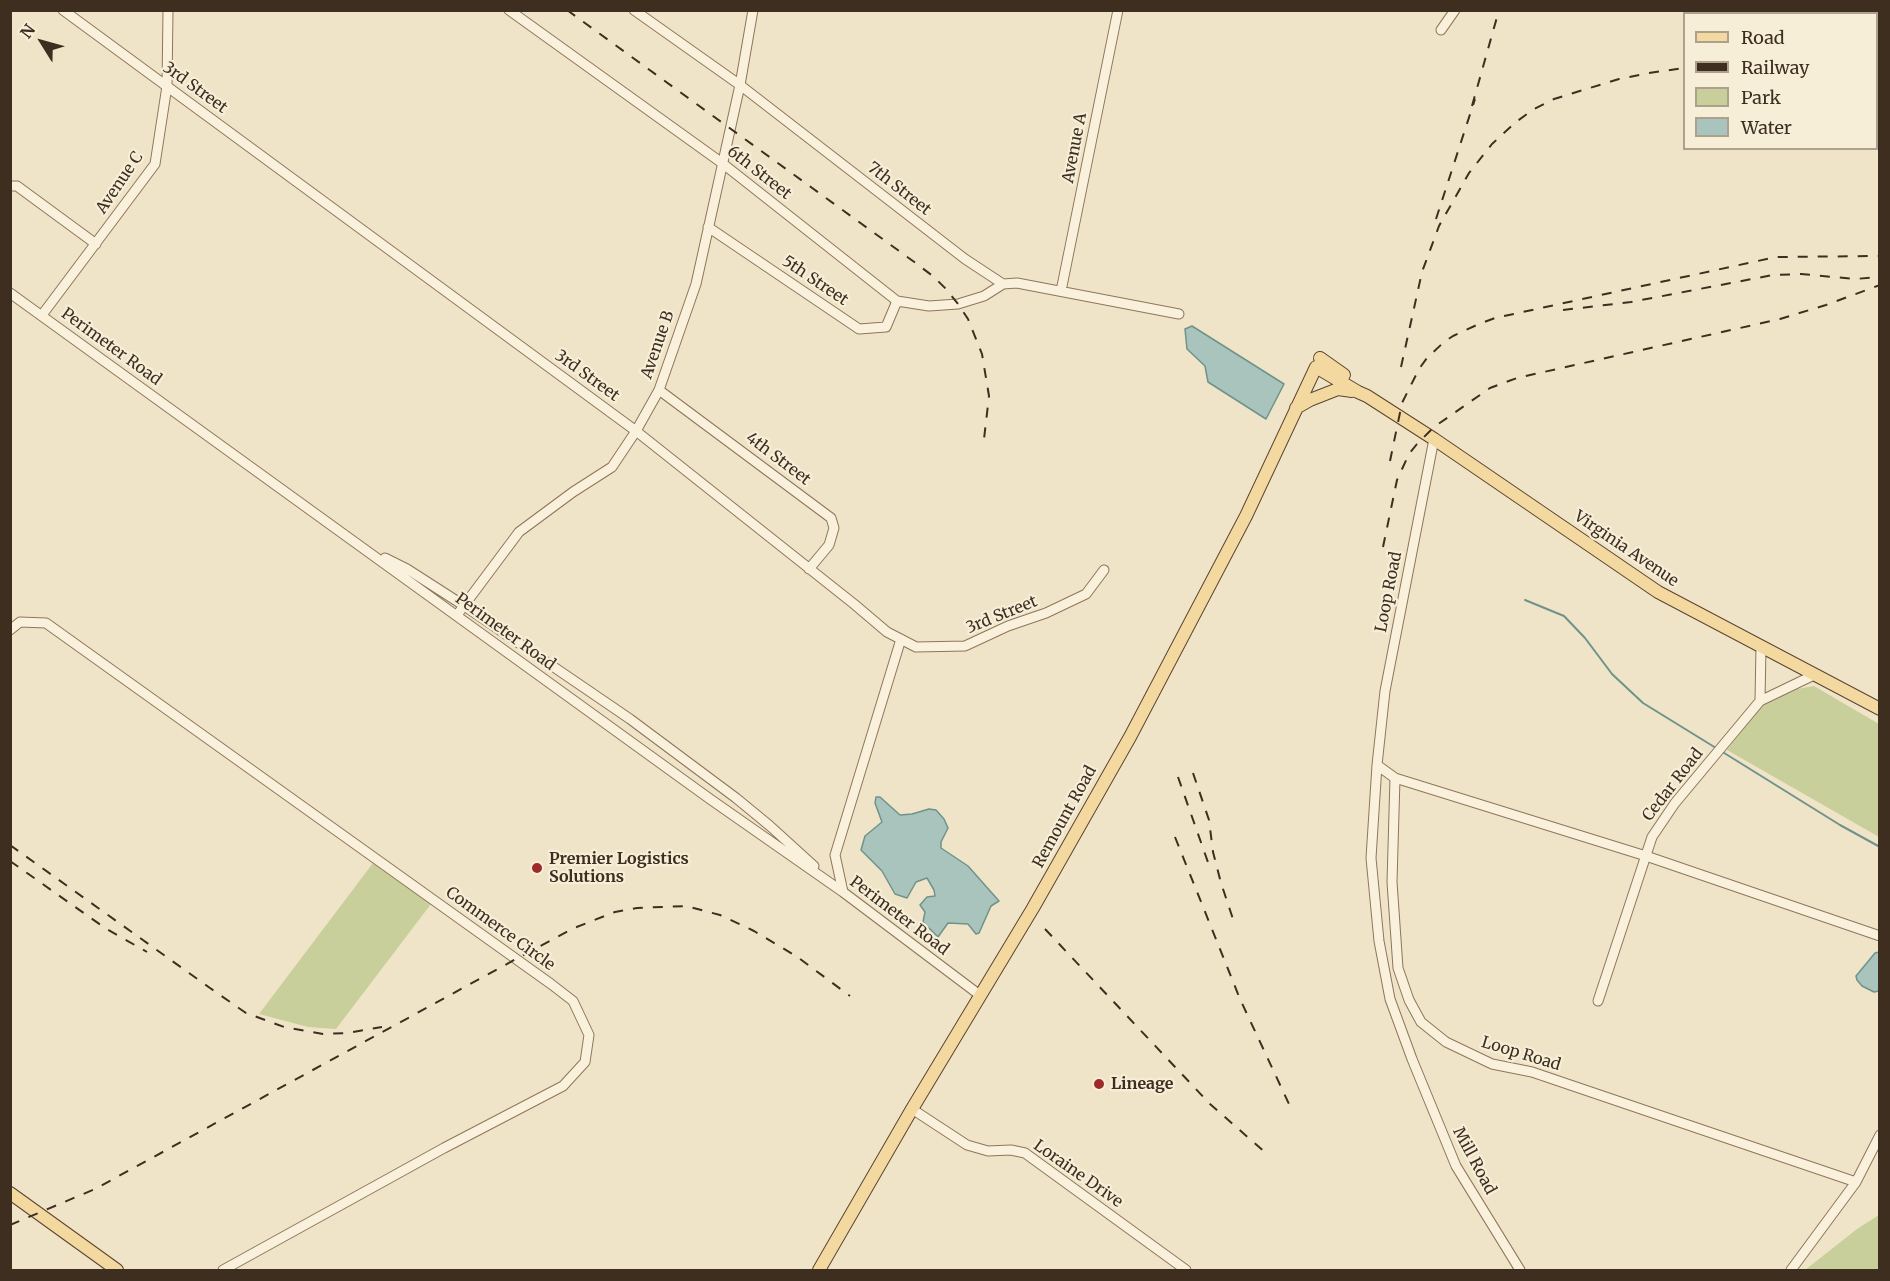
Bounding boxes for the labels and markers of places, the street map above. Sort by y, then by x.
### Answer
place label: Premier Logistics Solutions [549,849,689,887]
marker: Premier Logistics Solutions [530,861,544,875]
place label: Lineage [1111,1074,1173,1094]
marker: Lineage [1092,1077,1106,1091]

